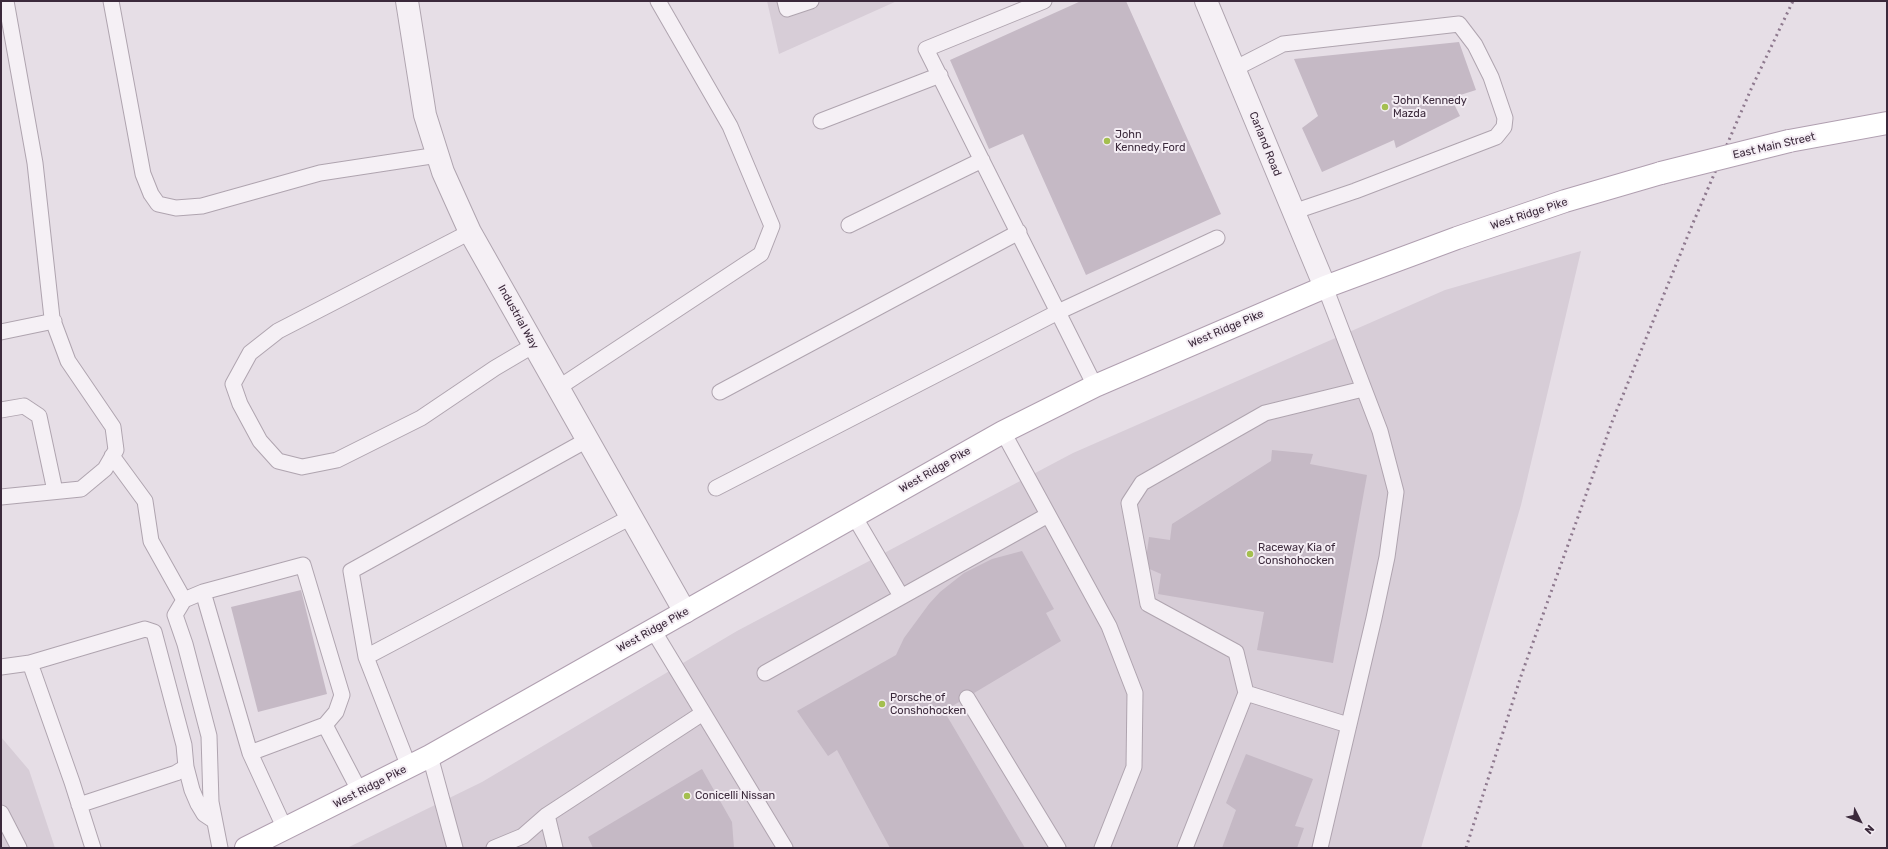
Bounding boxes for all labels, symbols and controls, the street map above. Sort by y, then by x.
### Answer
place label: John Kennedy Mazda [1393,94,1467,120]
marker: John Kennedy Mazda [1380,102,1390,112]
street label: Carland Road [1246,110,1284,178]
place label: John Kennedy Ford [1115,128,1185,154]
street label: East Main Street [1732,130,1816,162]
marker: John Kennedy Ford [1102,136,1112,146]
street label: West Ridge Pike [1489,195,1569,233]
street label: Industrial Way [495,282,541,352]
street label: West Ridge Pike [1186,307,1266,351]
street label: West Ridge Pike [897,444,973,496]
place label: Raceway Kia of Conshohocken [1258,541,1335,567]
marker: Raceway Kia of Conshohocken [1245,549,1255,559]
street label: West Ridge Pike [615,605,691,655]
place label: Porsche of Conshohocken [890,691,966,717]
marker: Porsche of Conshohocken [877,699,887,709]
street label: West Ridge Pike [331,763,409,811]
place label: Conicelli Nissan [695,789,775,803]
marker: Conicelli Nissan [682,791,692,801]
north arrow [1840,801,1880,841]
text: N [1862,822,1877,837]

